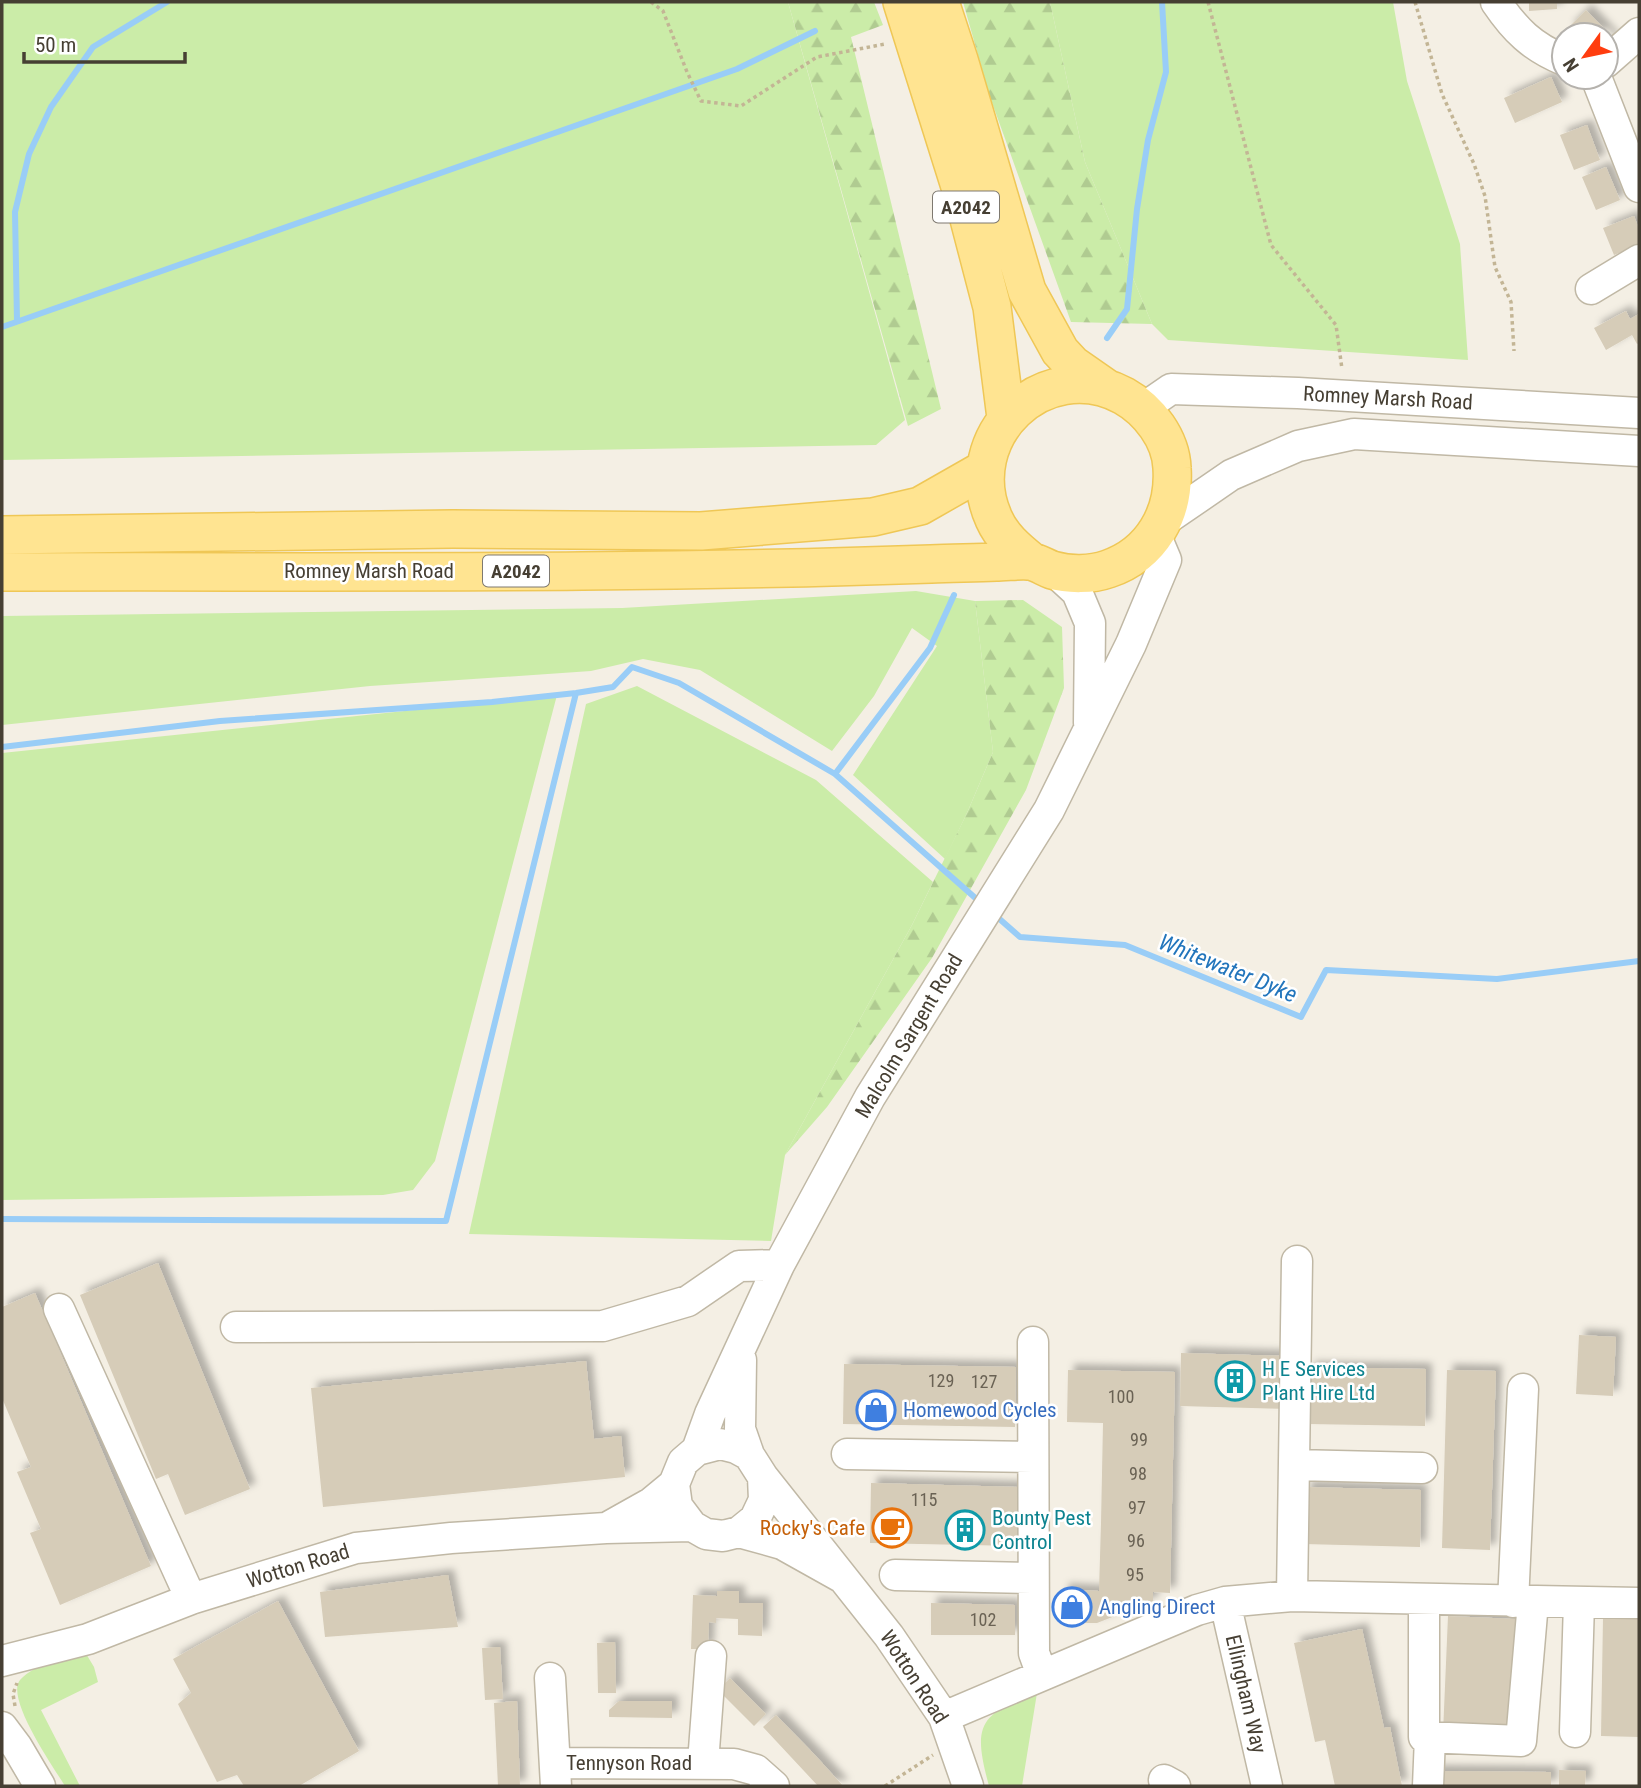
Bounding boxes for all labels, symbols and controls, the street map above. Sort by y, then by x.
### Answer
scale bar [24,21,186,65]
north arrow [1550,21,1620,91]
text: 50 m [35,33,76,57]
text: N [1558,54,1584,76]
road number: A2042 [933,192,999,223]
street label: Romney Marsh Road [1303,382,1473,414]
road number: A2042 [483,556,549,586]
street label: Romney Marsh Road [284,559,454,583]
water label: Whitewater Dyke [1155,929,1301,1008]
street label: Malcolm Sargent Road [851,950,967,1122]
place label: H E Services Plant Hire Ltd [1262,1357,1375,1405]
building icon: H E Services Plant Hire Ltd [1214,1360,1256,1402]
house number: 129 [928,1370,954,1391]
house number: 127 [971,1371,997,1392]
house number: 100 [1108,1386,1134,1407]
shop icon: Homewood Cycles [855,1389,897,1431]
place label: Homewood Cycles [903,1398,1057,1422]
house number: 99 [1130,1429,1148,1450]
house number: 98 [1129,1463,1147,1484]
house number: 115 [911,1489,937,1510]
house number: 97 [1128,1497,1146,1518]
place label: Bounty Pest Control [992,1506,1091,1554]
cafe icon: Rocky's Cafe [871,1507,913,1549]
building icon: Bounty Pest Control [944,1509,986,1551]
place label: Rocky's Cafe [760,1516,865,1540]
house number: 96 [1127,1530,1145,1551]
street label: Wotton Road [244,1539,352,1593]
house number: 95 [1126,1564,1144,1585]
shop icon: Angling Direct [1051,1586,1093,1628]
place label: Angling Direct [1099,1595,1215,1619]
house number: 102 [970,1609,996,1630]
street label: Wotton Road [875,1626,953,1728]
street label: Ellingham Way [1221,1633,1271,1756]
street label: Tennyson Road [566,1751,692,1775]

